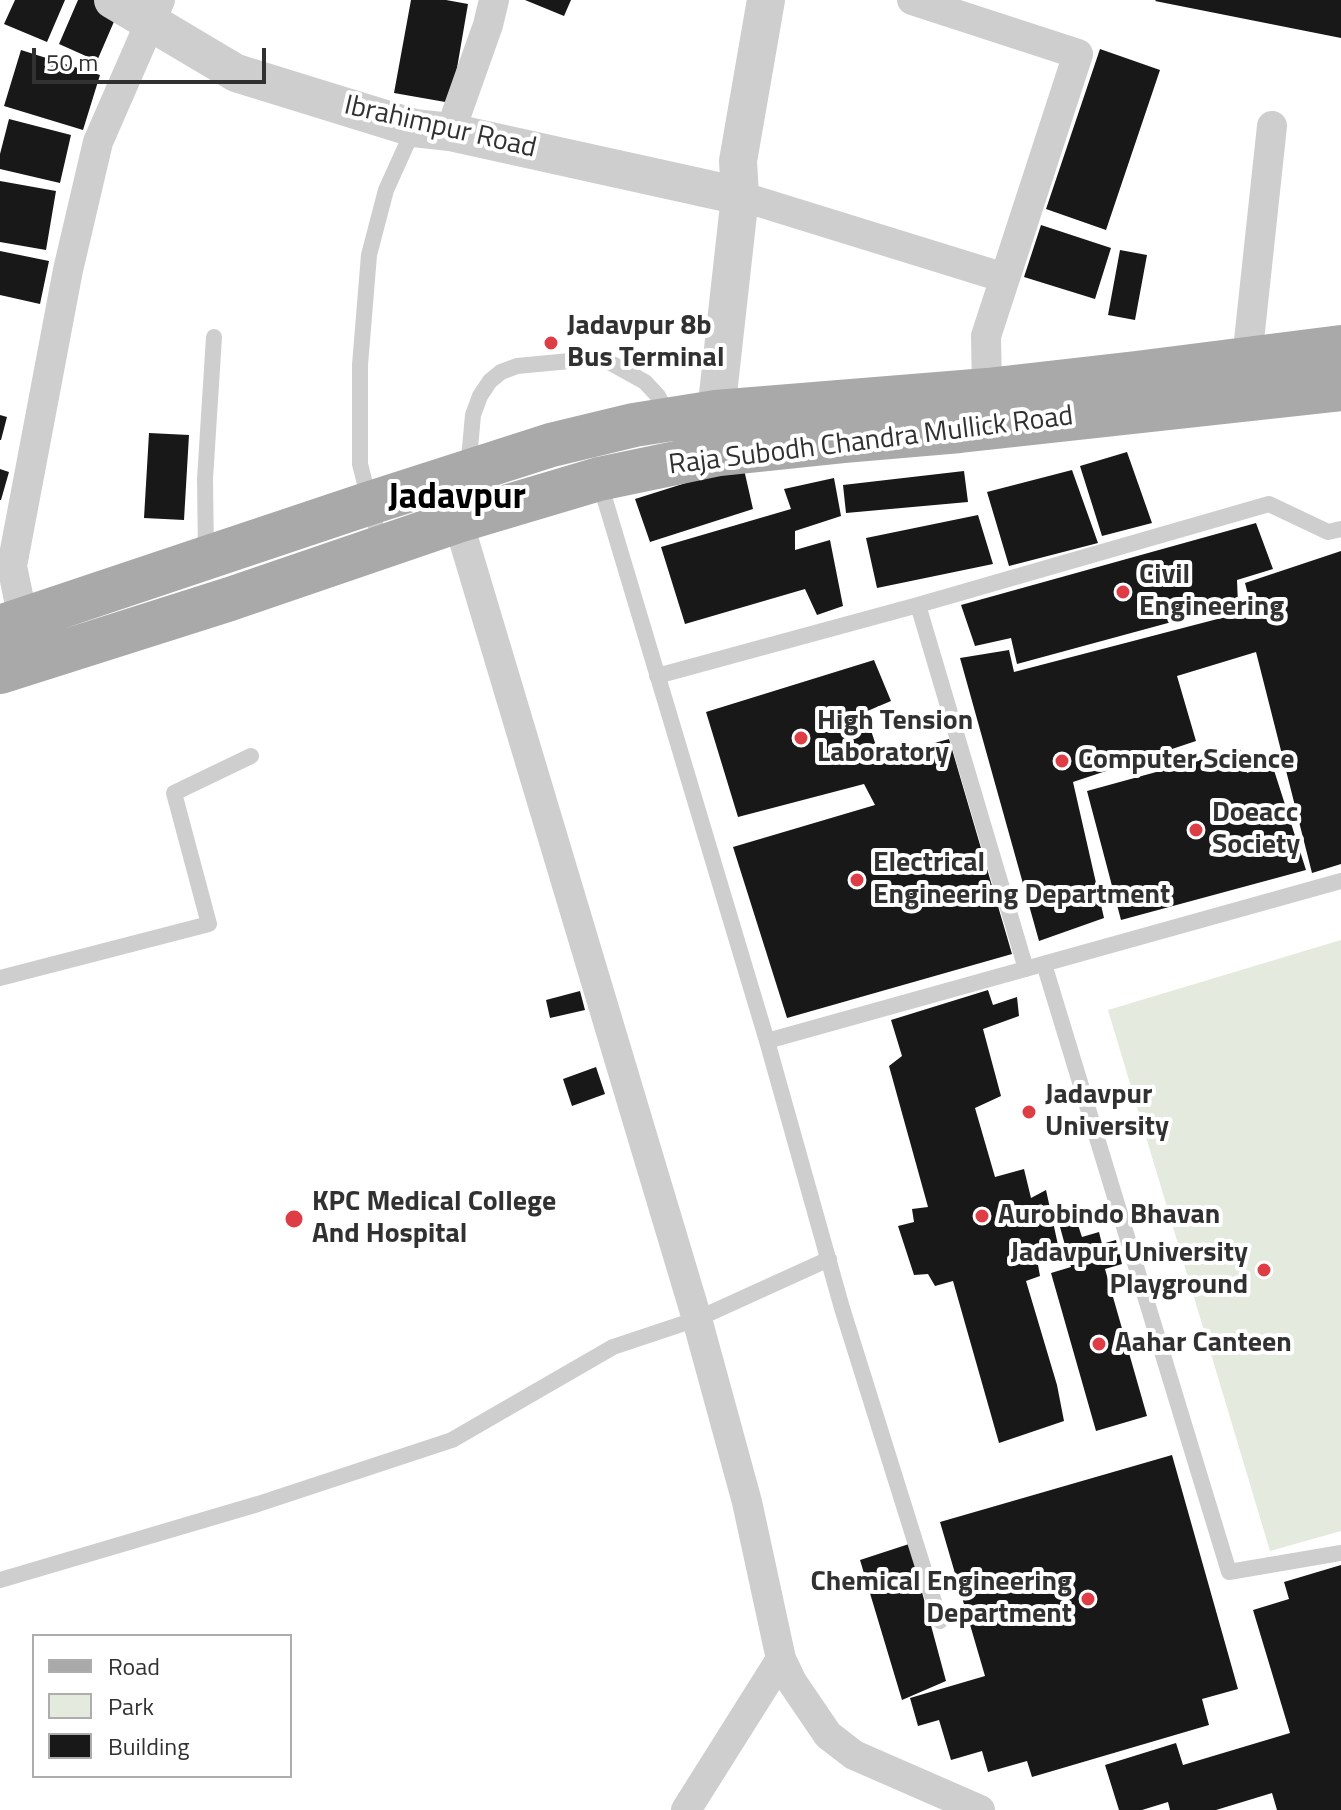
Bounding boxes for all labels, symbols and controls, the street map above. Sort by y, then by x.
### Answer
scale bar [36,32,270,82]
text: 50 m [46,44,98,80]
street label: Ibrahimpur Road [341,90,539,166]
place label: Jadavpur 8b Bus Terminal [567,310,724,376]
marker: Jadavpur 8b Bus Terminal [542,334,560,352]
street label: Raja Subodh Chandra Mullick Road [667,401,1075,483]
district label: Jadavpur [388,477,526,521]
place label: Civil Engineering [1139,559,1284,625]
marker: Civil Engineering [1114,583,1132,601]
place label: High Tension Laboratory [817,705,973,771]
marker: High Tension Laboratory [792,729,810,747]
place label: Computer Science [1078,744,1294,778]
marker: Computer Science [1053,752,1071,770]
place label: Doeacc Society [1212,797,1300,863]
marker: Doeacc Society [1187,821,1205,839]
place label: Electrical Engineering Department [873,847,1170,913]
marker: Electrical Engineering Department [848,871,866,889]
place label: Jadavpur University [1045,1079,1169,1145]
marker: Jadavpur University [1020,1103,1038,1121]
place label: KPC Medical College And Hospital [312,1186,556,1252]
place label: Aurobindo Bhavan [998,1199,1220,1233]
marker: Aurobindo Bhavan [973,1207,991,1225]
marker: KPC Medical College And Hospital [283,1208,305,1230]
place label: Jadavpur University Playground [1011,1237,1248,1303]
marker: Jadavpur University Playground [1255,1261,1273,1279]
place label: Aahar Canteen [1115,1327,1292,1361]
marker: Aahar Canteen [1090,1335,1108,1353]
place label: Chemical Engineering Department [811,1566,1072,1632]
marker: Chemical Engineering Department [1079,1590,1097,1608]
legend [32,1634,292,1778]
text: Road [108,1648,160,1684]
text: Park [108,1688,154,1724]
text: Building [108,1728,190,1764]

